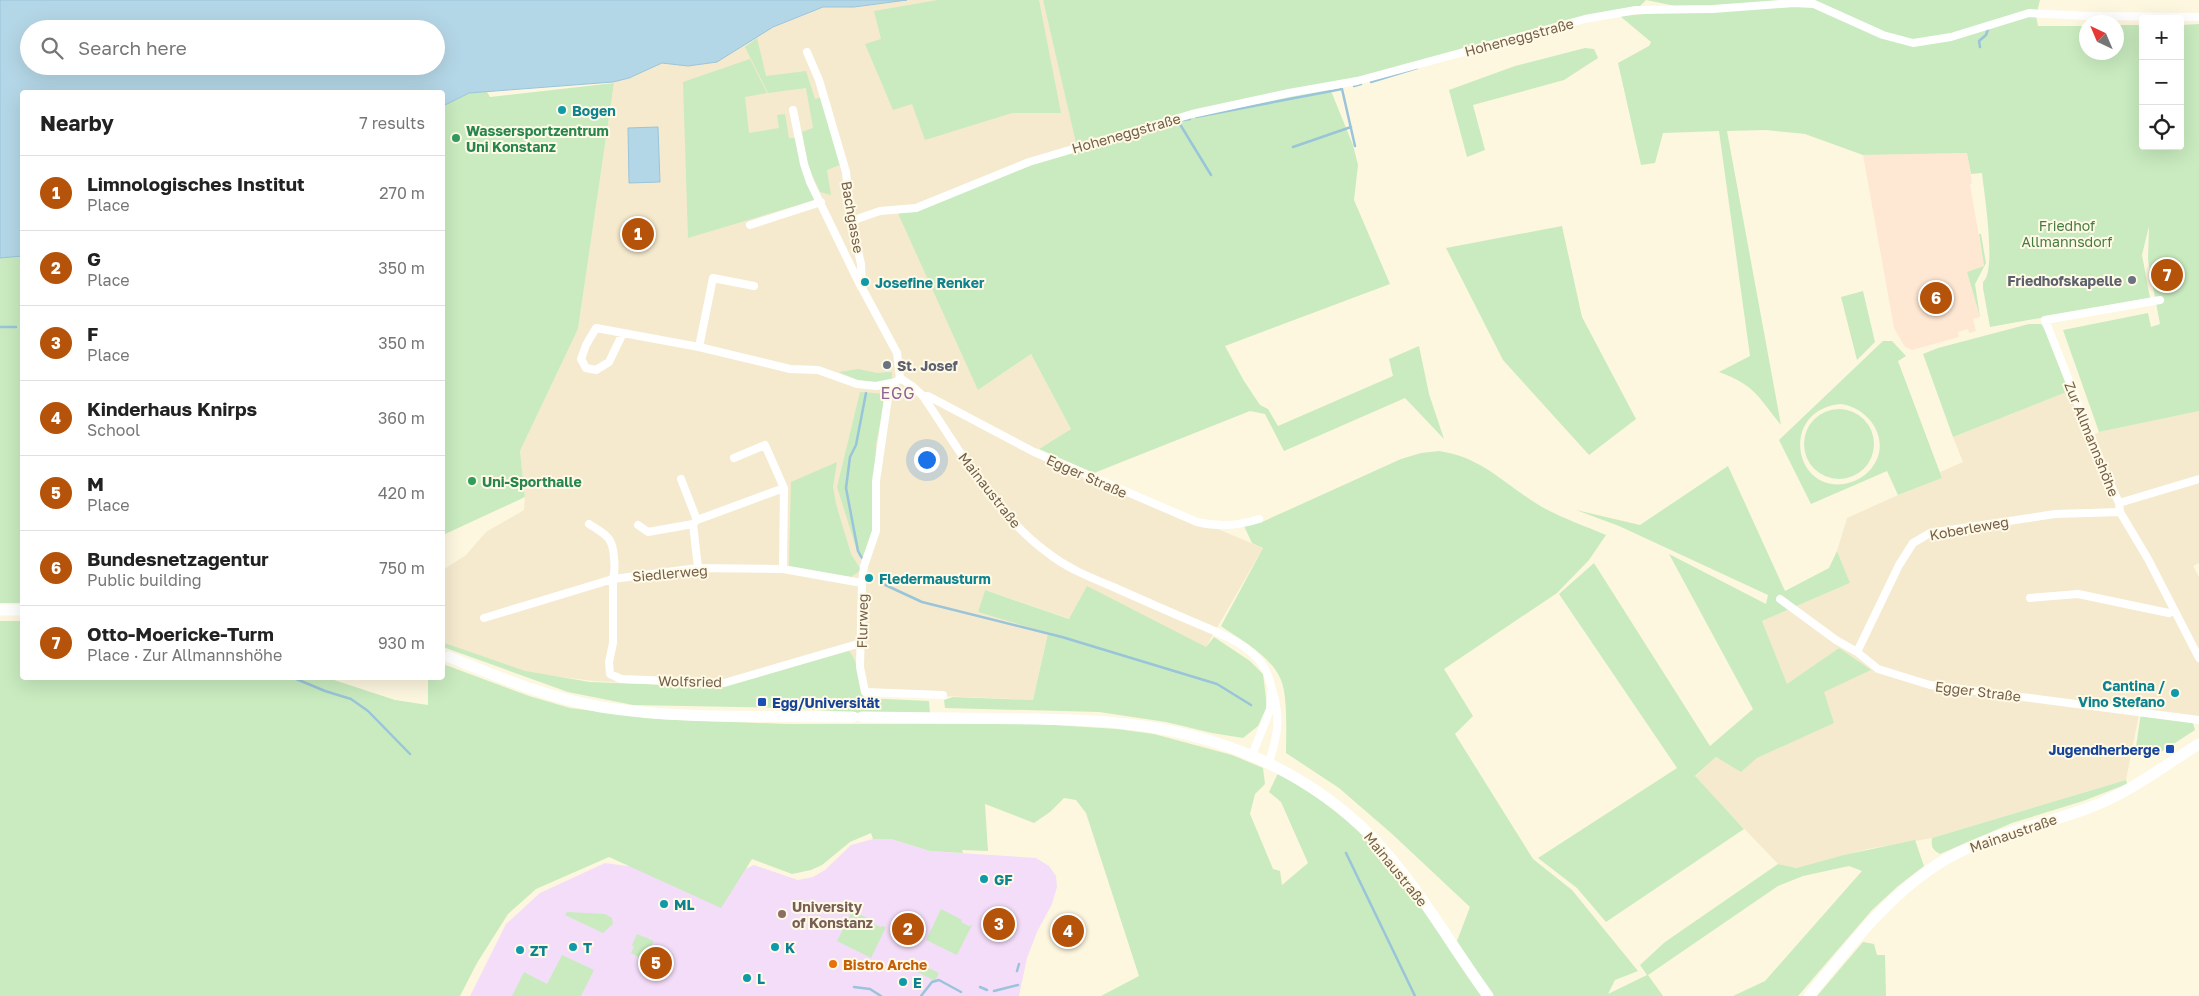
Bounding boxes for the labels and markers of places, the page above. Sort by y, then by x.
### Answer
place label: Bogen [572,102,616,119]
marker: Bogen [556,104,568,116]
place label: Wassersportzentrum Uni Konstanz [466,122,609,155]
marker: Wassersportzentrum Uni Konstanz [450,132,462,144]
pin: 1 [622,215,654,253]
pin: 7 [2151,256,2183,294]
place label: Friedhofskapelle [2007,272,2122,289]
place label: Josefine Renker [875,274,985,291]
marker: Friedhofskapelle [2126,274,2138,286]
marker: Josefine Renker [859,276,871,288]
pin: 6 [1920,279,1952,317]
place label: St. Josef [897,357,959,374]
marker: St. Josef [881,359,893,371]
place label: Uni-Sporthalle [482,473,582,490]
marker: Uni-Sporthalle [466,475,478,487]
place label: Fledermausturm [879,570,991,587]
marker: Fledermausturm [863,572,875,584]
place label: Cantina / Vino Stefano [2078,677,2165,710]
marker: Cantina / Vino Stefano [2169,687,2181,699]
place label: Egg/Universität [772,694,880,711]
marker: Egg/Universität [756,696,768,708]
place label: Jugendherberge [2049,741,2160,758]
marker: Jugendherberge [2164,743,2176,755]
place label: GF [994,871,1013,888]
marker: GF [978,873,990,885]
place label: ML [674,896,694,913]
marker: ML [658,898,670,910]
place label: University of Konstanz [792,898,873,931]
pin: 3 [983,905,1015,943]
marker: University of Konstanz [776,908,788,920]
pin: 2 [892,910,924,948]
pin: 4 [1052,912,1084,950]
place label: T [583,939,592,956]
place label: K [785,939,795,956]
marker: T [567,941,579,953]
marker: K [769,941,781,953]
place label: ZT [530,942,548,959]
marker: ZT [514,944,526,956]
pin: 5 [640,944,672,982]
place label: Bistro Arche [843,956,927,973]
marker: Bistro Arche [827,958,839,970]
place label: L [757,970,765,987]
marker: L [741,972,753,984]
place label: E [913,974,922,991]
marker: E [897,976,909,988]

